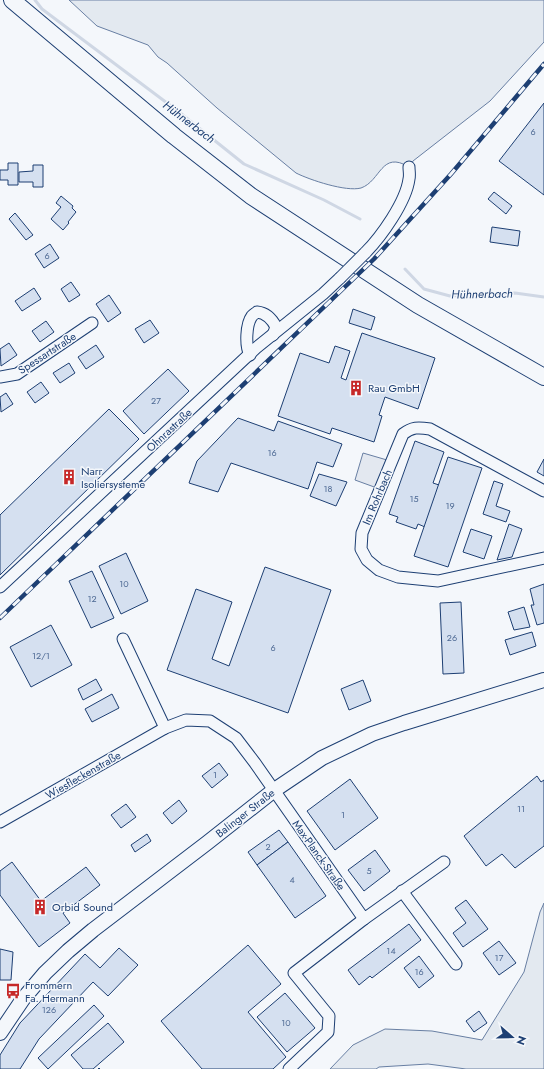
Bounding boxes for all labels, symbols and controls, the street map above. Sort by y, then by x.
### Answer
water label: Hühnerbach [159,96,219,148]
house number: 6 [530,125,536,138]
house number: 6 [44,249,50,262]
water label: Hühnerbach [451,284,513,304]
street label: Spessartstraße [15,328,80,378]
building icon: Rau GmbH [347,379,365,397]
place label: Rau GmbH [368,380,420,396]
house number: 27 [151,394,161,407]
street label: Ohnrastraße [143,404,196,455]
house number: 16 [267,446,277,459]
place label: Narr Isoliersysteme [81,463,145,492]
street label: Im Rohrbach [358,467,396,527]
building icon: Narr Isoliersysteme [60,468,78,486]
house number: 18 [324,482,333,495]
house number: 15 [409,492,419,505]
house number: 19 [445,499,455,512]
house number: 10 [119,577,129,590]
house number: 12 [87,592,97,605]
house number: 26 [447,631,457,644]
house number: 6 [270,641,276,654]
house number: 12/1 [32,649,50,662]
street label: Wiesfleckenstraße [42,747,124,803]
house number: 1 [213,768,217,781]
street label: Balinger Straße [212,785,278,841]
house number: 11 [517,802,525,815]
house number: 1 [341,808,345,821]
street label: Max-Planck-Straße [289,817,349,894]
house number: 2 [265,840,271,853]
house number: 5 [366,864,372,877]
house number: 4 [289,873,295,886]
building icon: Orbid Sound [31,898,49,916]
place label: Orbid Sound [52,899,113,915]
house number: 14 [386,944,396,957]
house number: 17 [495,951,504,964]
house number: 16 [414,965,424,978]
place label: Frommern Fa. Hermann [25,977,85,1006]
bus stop icon: Frommern Fa. Hermann [4,982,22,1000]
house number: 126 [42,1003,56,1016]
house number: 10 [281,1016,291,1029]
north arrow [492,1017,532,1057]
text: N [512,1034,530,1047]

